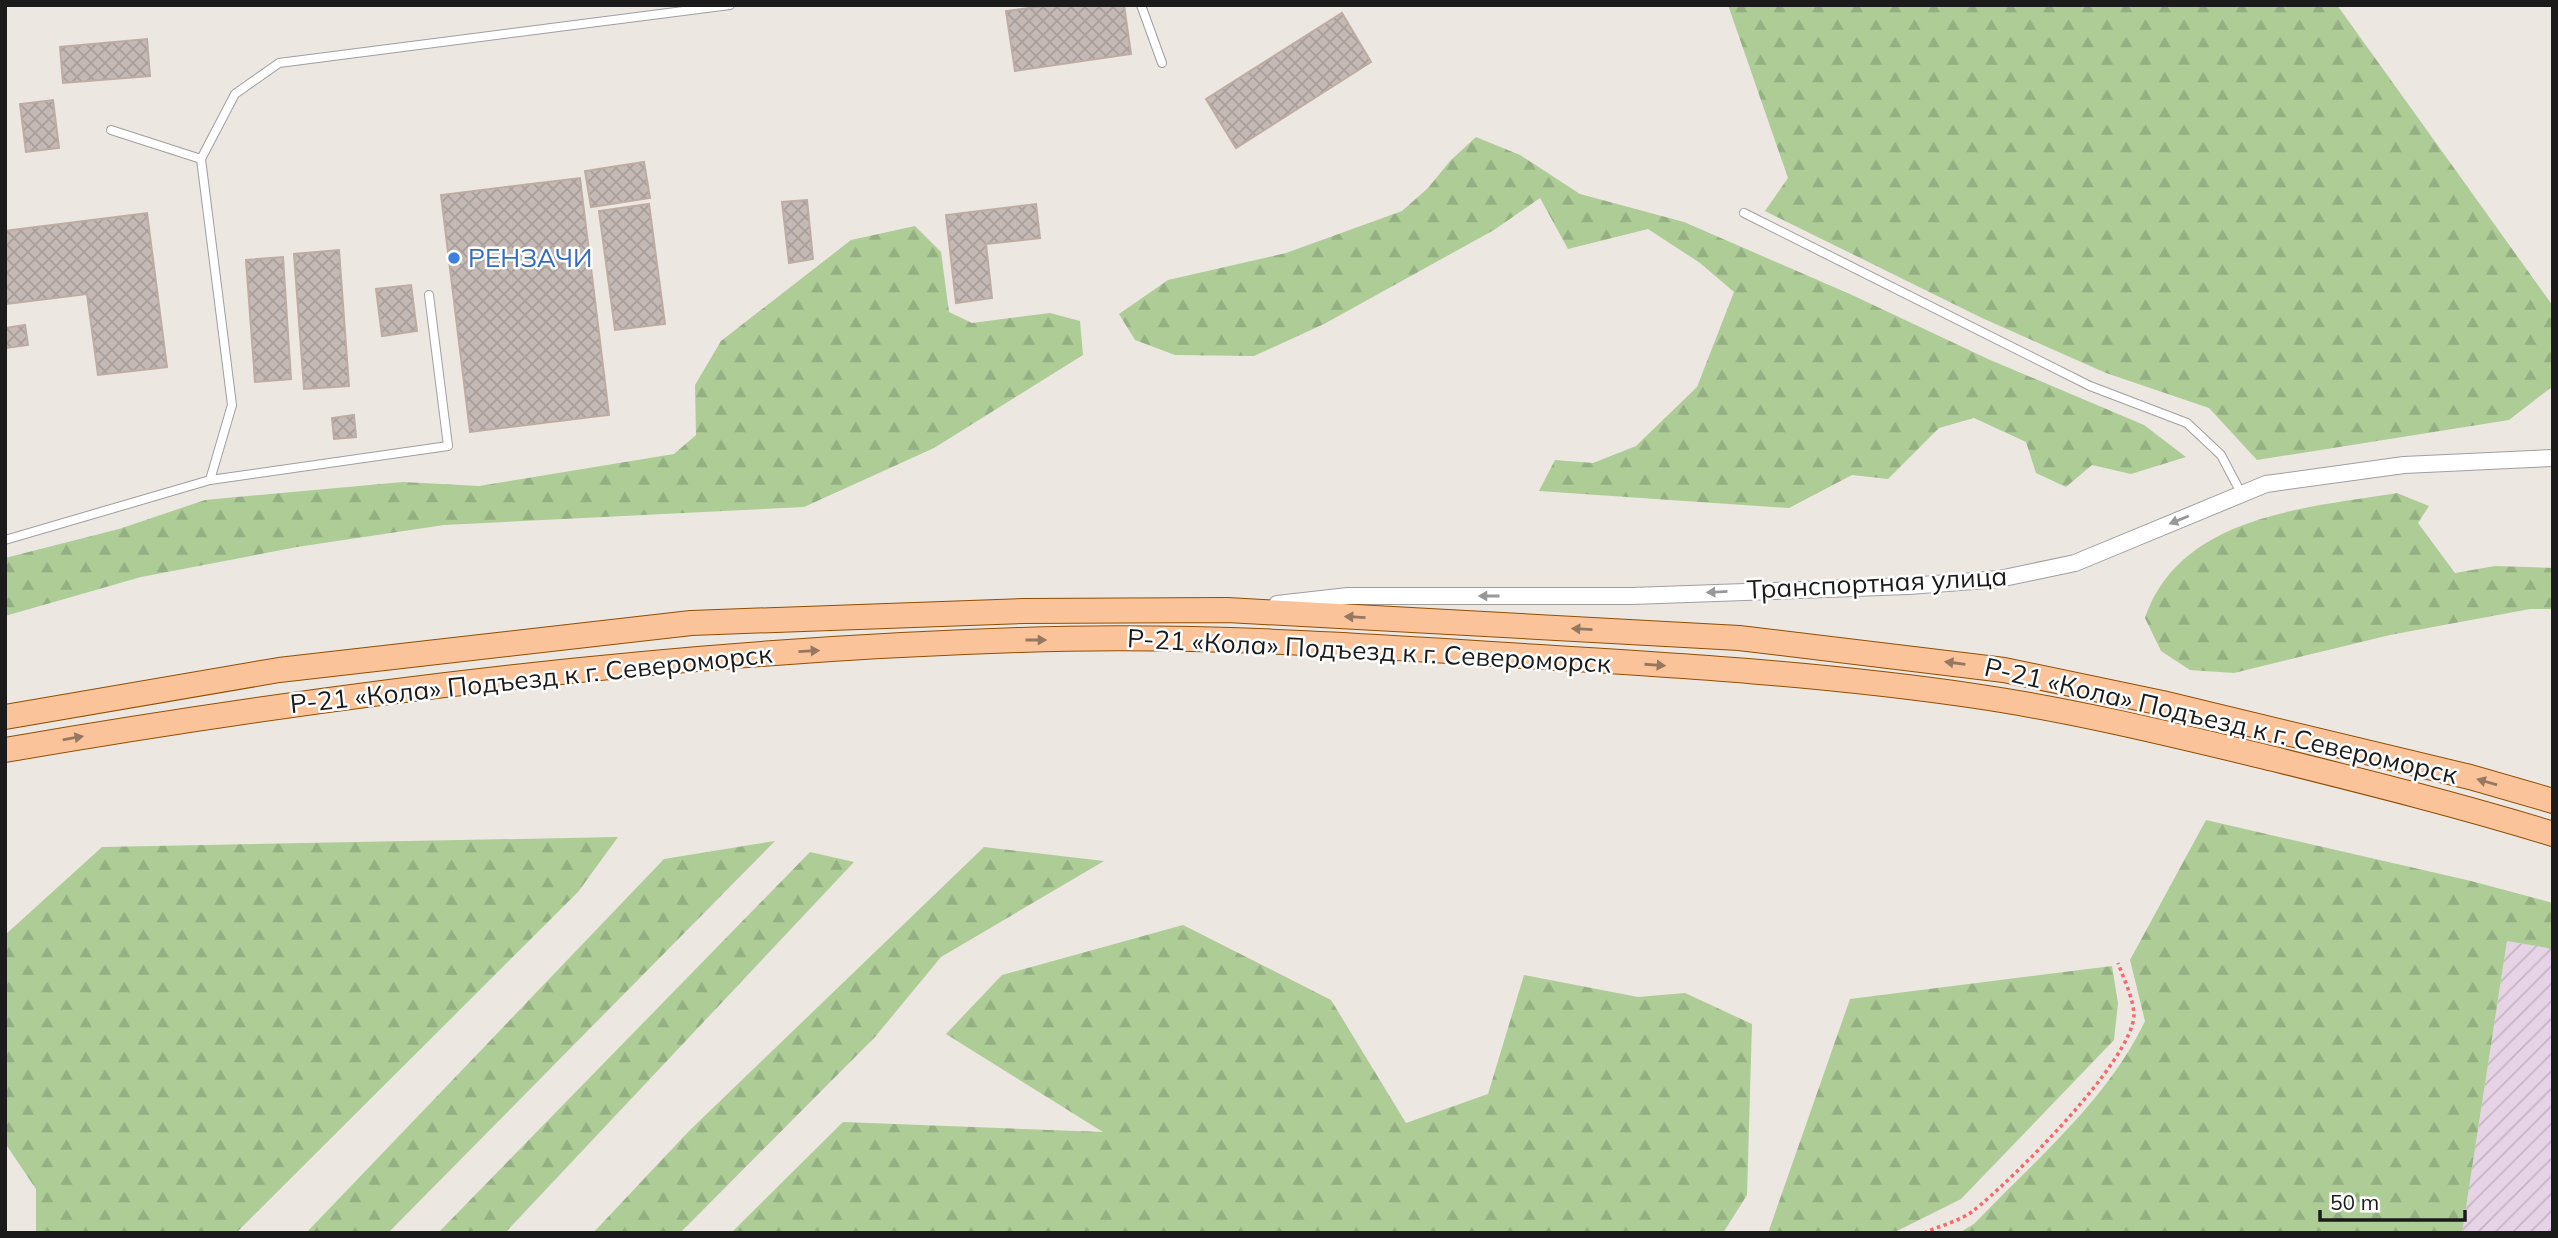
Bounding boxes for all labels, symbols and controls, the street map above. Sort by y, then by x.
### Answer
place label: РЕНЗАЧИ [468,241,592,274]
marker: РЕНЗАЧИ [446,250,462,266]
one-way arrow [2168,514,2189,525]
street label: Транспортная улица [1746,559,2008,606]
one-way arrow [1705,586,1727,597]
one-way arrow [1478,590,1500,602]
one-way arrow [1343,611,1365,622]
street label: Р-21 «Кола» Подъезд к г. Североморск [1126,621,1612,680]
one-way arrow [1571,623,1593,634]
one-way arrow [1025,634,1047,646]
street label: Р-21 «Кола» Подъезд к г. Североморск [288,637,774,720]
one-way arrow [798,645,820,656]
street label: Р-21 «Кола» Подъезд к г. Североморск [1981,650,2461,791]
one-way arrow [1944,657,1966,668]
one-way arrow [1644,660,1666,671]
one-way arrow [62,733,84,744]
one-way arrow [2476,777,2497,787]
scale bar [2320,1178,2465,1222]
text: 50 m [2330,1189,2379,1215]

